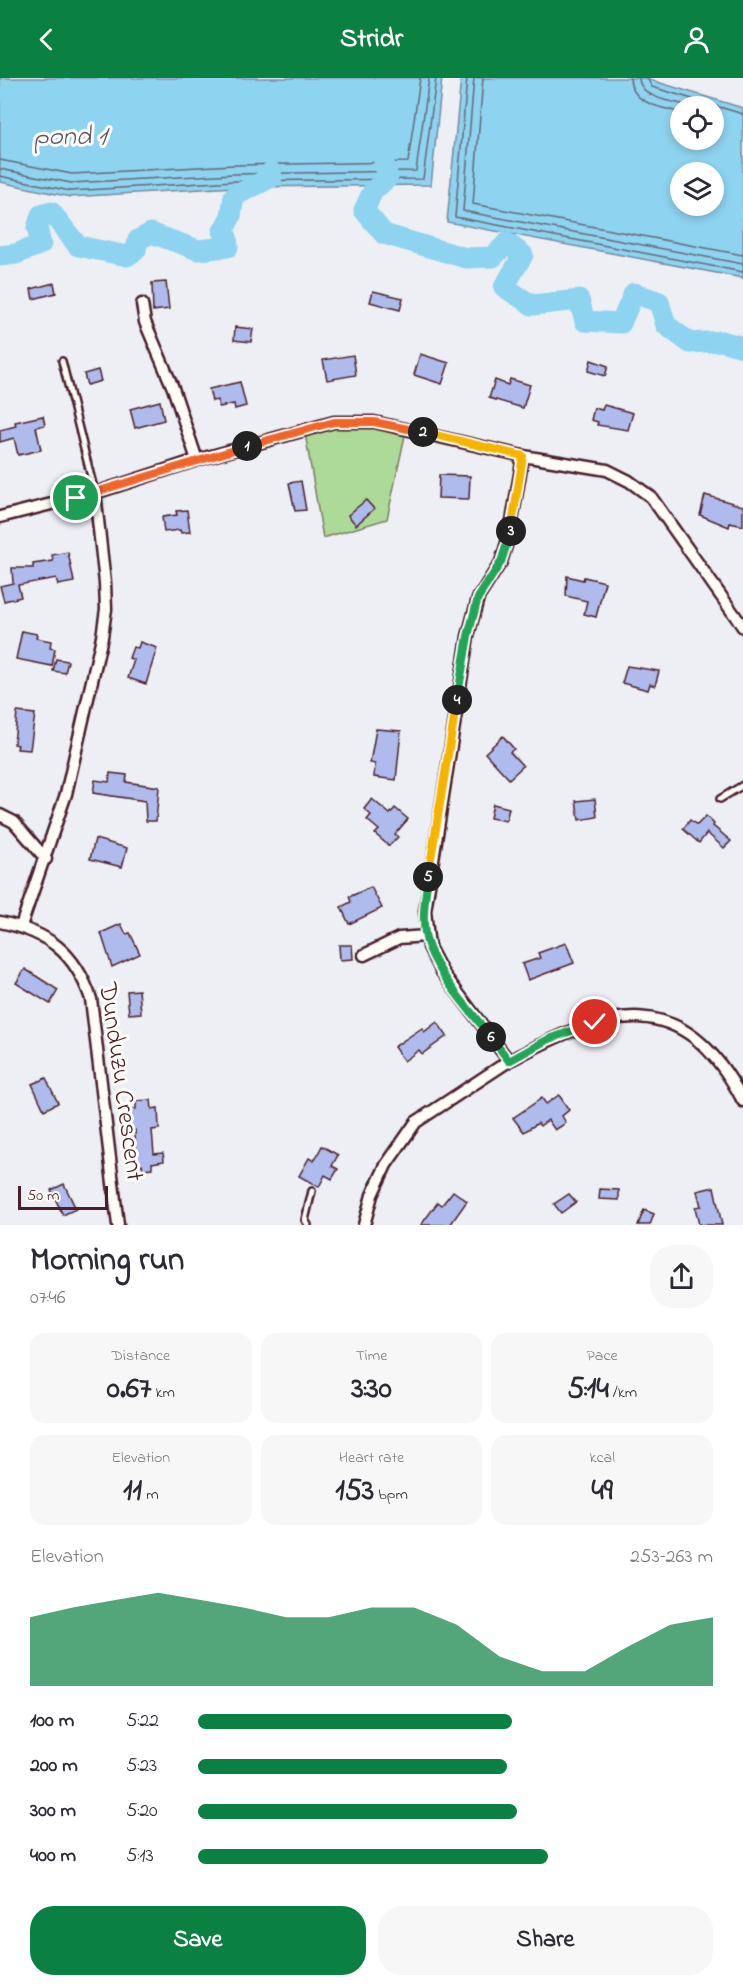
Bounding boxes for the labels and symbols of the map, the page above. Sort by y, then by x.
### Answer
water label: pond 1 [34,118,110,157]
pin: 2 [408,417,438,447]
pin: 1 [232,431,262,461]
pin [50,472,101,523]
pin: 3 [496,516,526,546]
pin: 4 [442,685,472,715]
pin: 5 [413,862,443,892]
street label: Dunduzu Crescent [87,979,153,1184]
pin [569,996,620,1047]
pin: 6 [476,1022,506,1052]
scale bar [18,1183,108,1210]

